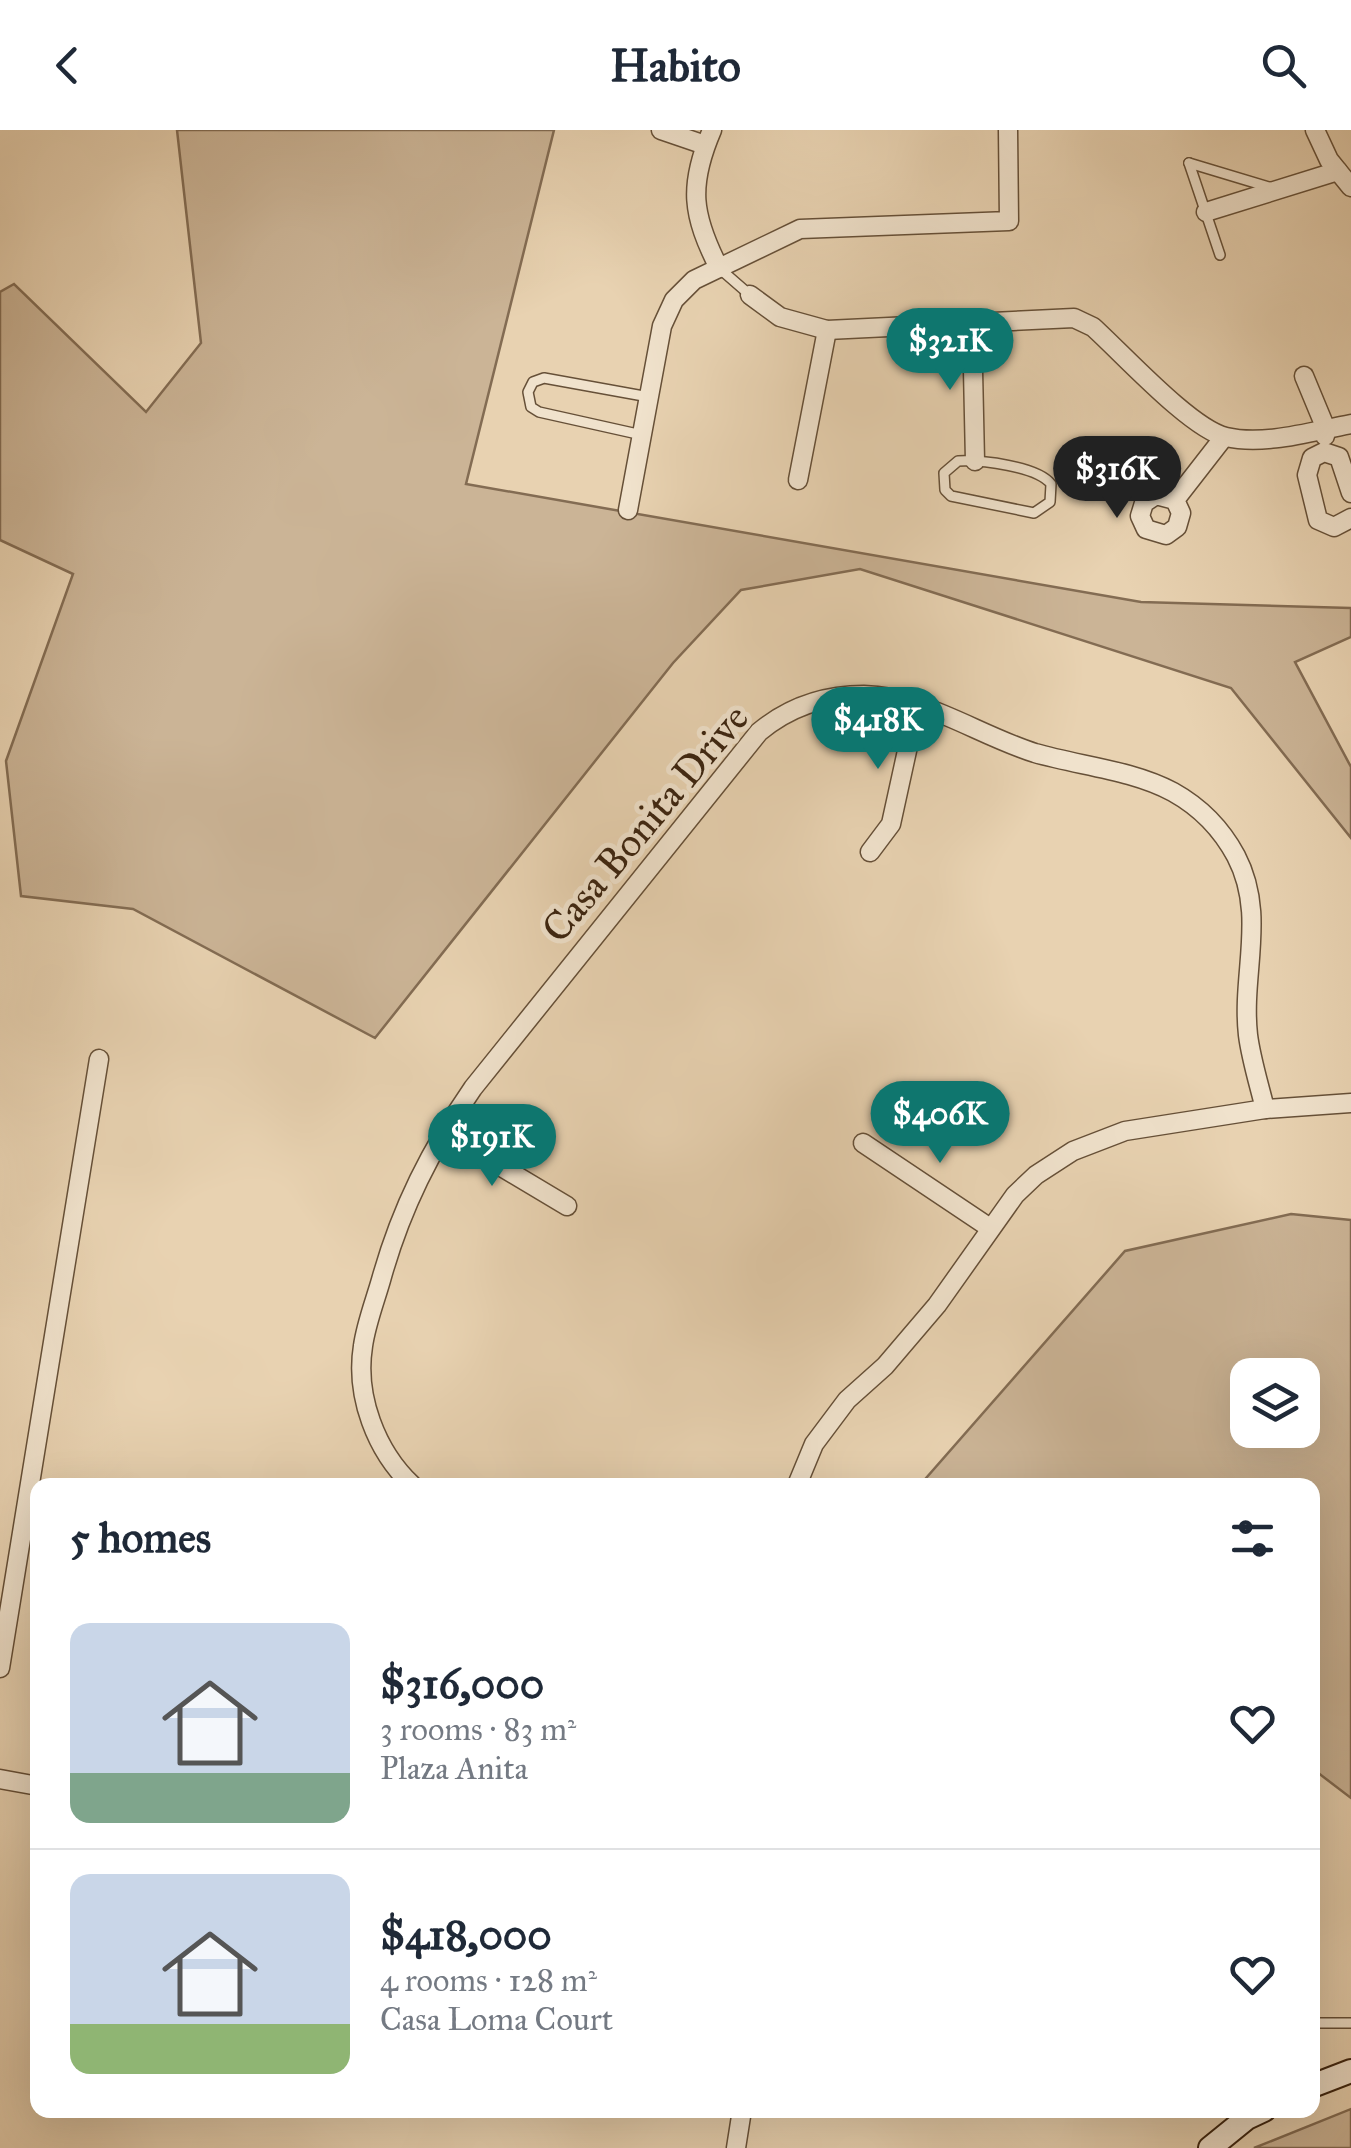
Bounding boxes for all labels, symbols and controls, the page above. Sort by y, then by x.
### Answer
icon: back [40,38,95,93]
text: Habito [610,38,741,93]
icon: search [1256,38,1311,93]
pin: $321K [880,308,1020,393]
text: $321K [908,321,992,360]
pin: $316K [1047,436,1187,521]
text: $316K [1075,449,1159,488]
pin: $418K [808,687,948,772]
street label: Casa Bonita Drive [531,694,759,952]
text: $418K [833,700,923,739]
pin: $406K [870,1081,1010,1166]
text: $406K [893,1094,987,1133]
pin: $191K [422,1104,562,1189]
text: $191K [450,1117,534,1156]
map controls [1230,1358,1320,1448]
button: layers [1230,1358,1320,1448]
icon: filters [1225,1511,1280,1566]
text: 5 homes [70,1512,211,1564]
text: $316,000 [380,1658,544,1710]
icon: home [150,1663,270,1783]
icon: heart [1225,1696,1280,1751]
text: 3 rooms · 83 m² [380,1710,576,1749]
text: Plaza Anita [380,1749,528,1788]
text: $418,000 [380,1909,552,1961]
icon: home [150,1914,270,2034]
icon: heart [1225,1947,1280,2002]
text: 4 rooms · 128 m² [380,1961,597,2000]
text: Casa Loma Court [380,2000,613,2039]

